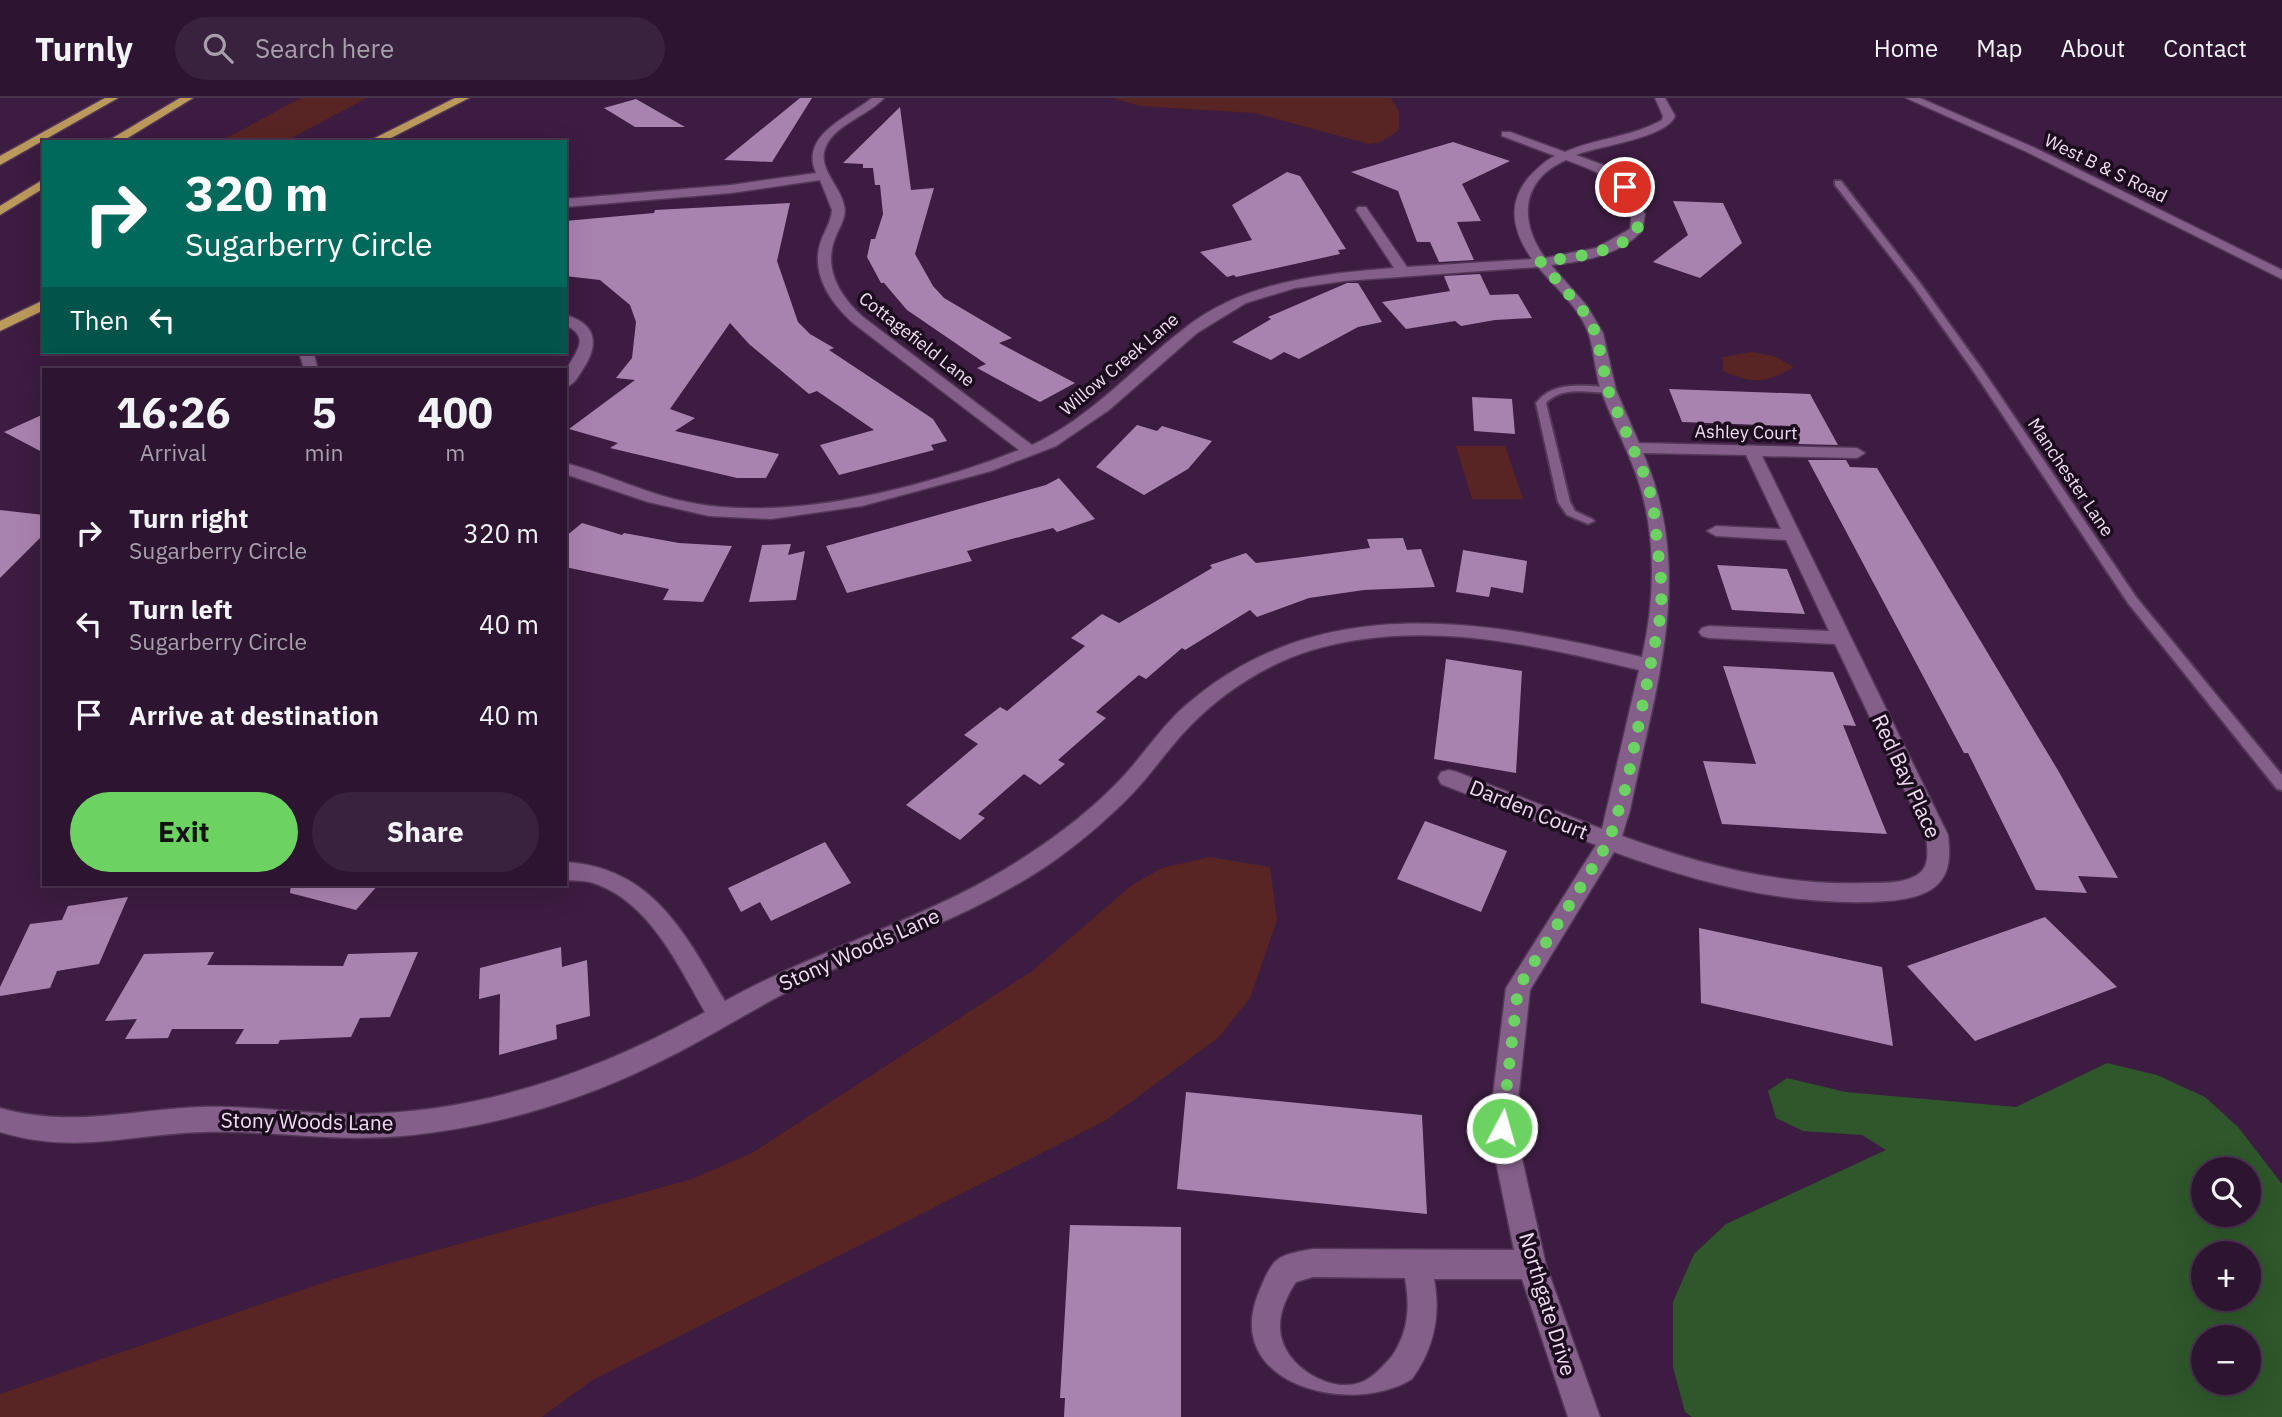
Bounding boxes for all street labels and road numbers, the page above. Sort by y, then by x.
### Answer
street label: West B & S Road [2041,128,2171,208]
street label: Cottagefield Lane [854,287,980,392]
street label: Willow Creek Lane [1055,307,1183,420]
street label: Manchester Lane [2023,413,2119,541]
street label: Ashley Court [1694,420,1798,444]
street label: Red Bay Place [1866,710,1948,842]
street label: Darden Court [1466,773,1592,845]
street label: Stony Woods Lane [774,901,944,997]
street label: Stony Woods Lane [220,1105,394,1137]
street label: Northgate Drive [1513,1229,1583,1379]

